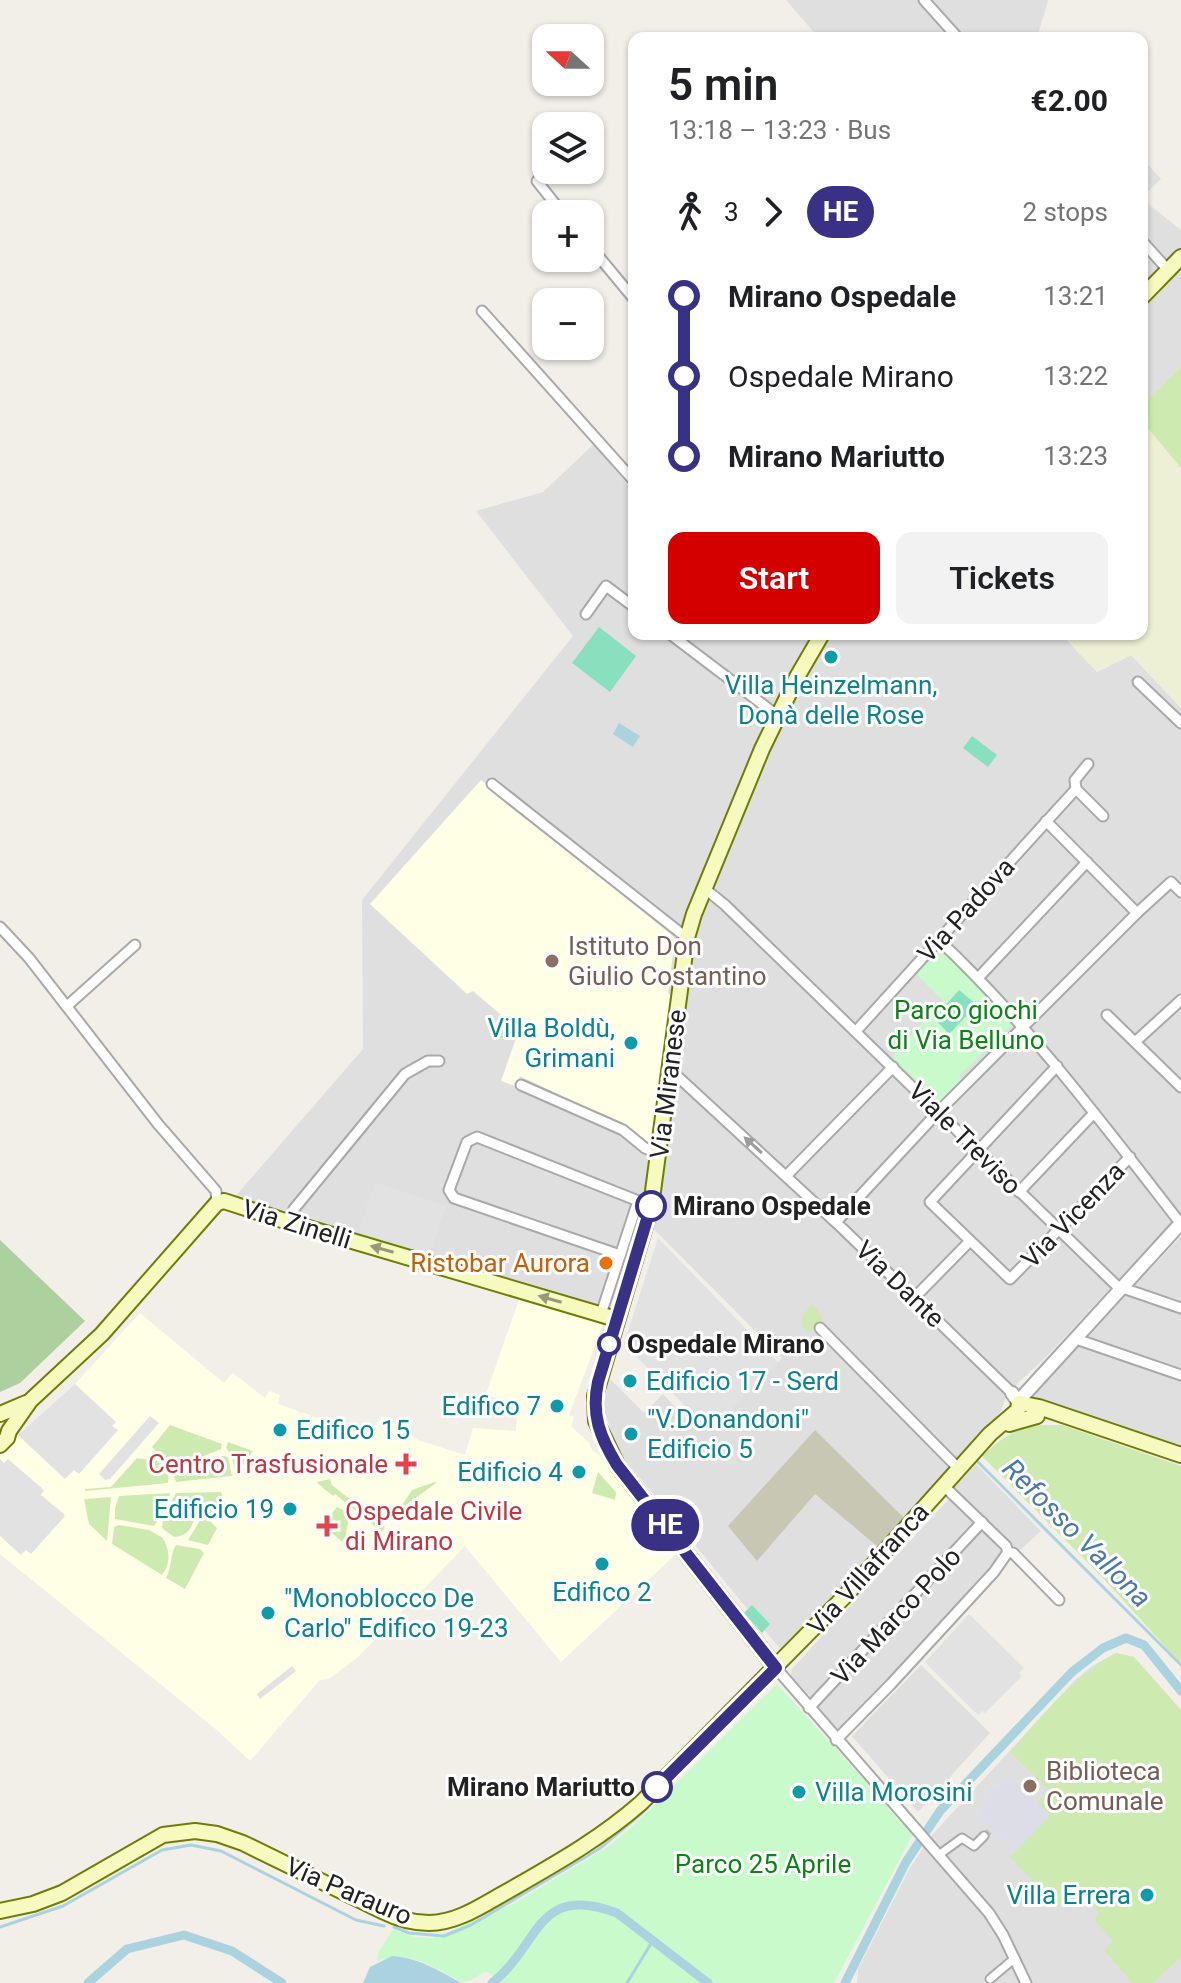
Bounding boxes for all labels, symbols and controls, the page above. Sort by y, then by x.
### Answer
north arrow [532,24,604,96]
map controls [532,24,604,360]
text: 5 min [668,59,778,111]
text: €2.00 [1030,83,1108,118]
button: layers [532,112,604,184]
text: 13:18 – 13:23 · Bus [668,115,891,145]
icon: walk [668,190,712,234]
icon: forward [751,190,795,234]
text: HE [823,195,858,228]
text: 3 [724,197,739,227]
text: 2 stops [1022,197,1108,227]
button: + [532,200,604,272]
text: Mirano Ospedale [728,279,956,314]
text: 13:21 [1043,281,1108,311]
button: − [532,288,604,360]
text: Ospedale Mirano [728,359,954,394]
text: 13:22 [1043,361,1108,391]
text: Mirano Mariutto [728,439,945,474]
text: 13:23 [1043,441,1108,471]
button: Start [668,532,880,624]
button: Tickets [896,532,1108,624]
marker: Villa Heinzelmann, Donà delle Rose [822,648,840,666]
place label: Villa Heinzelmann, Donà delle Rose [725,670,937,730]
street label: Via Padova [911,852,1021,968]
place label: Istituto Don Giulio Costantino [568,931,766,991]
marker: Istituto Don Giulio Costantino [543,952,561,970]
park label: Parco giochi di Via Belluno [887,995,1045,1055]
street label: Via Miranese [644,1008,692,1160]
place label: Villa Boldù, Grimani [487,1013,615,1073]
marker: Villa Boldù, Grimani [622,1034,640,1052]
street label: Viale Treviso [902,1075,1028,1201]
one-way arrow [744,1137,763,1155]
street label: Via Vicenza [1015,1156,1131,1274]
marker: Mirano Ospedale [636,1191,666,1221]
place label: Mirano Ospedale [673,1191,871,1221]
street label: Via Zinelli [239,1193,355,1255]
street label: Via Dante [850,1235,950,1333]
one-way arrow [369,1243,394,1255]
place label: Ristobar Aurora [410,1248,590,1278]
marker: Ristobar Aurora [597,1254,615,1272]
one-way arrow [538,1292,562,1305]
place label: Ospedale Mirano [627,1329,825,1359]
marker: Ospedale Mirano [598,1333,620,1355]
place label: Edificio 17 - Serd [646,1366,839,1396]
marker: Edificio 17 - Serd [621,1372,639,1390]
place label: Edifico 7 [442,1391,541,1421]
marker: Edifico 7 [548,1397,566,1415]
place label: "V.Donandoni" Edificio 5 [647,1404,809,1464]
place label: Edifico 15 [296,1415,410,1445]
marker: Edifico 15 [271,1421,289,1439]
marker: "V.Donandoni" Edificio 5 [622,1425,640,1443]
place label: Centro Trasfusionale [148,1449,388,1479]
water label: Refosso Vallona [996,1452,1158,1614]
marker: Centro Trasfusionale [395,1453,417,1475]
place label: Edificio 4 [457,1457,563,1487]
marker: Edificio 4 [570,1463,588,1481]
place label: Edificio 19 [154,1494,274,1524]
place label: Ospedale Civile di Mirano [345,1496,522,1556]
street label: Via Villafranca [801,1497,935,1641]
line badge: HE [629,1499,701,1551]
marker: Edificio 19 [281,1500,299,1518]
text: HE [647,1508,683,1541]
marker: Ospedale Civile di Mirano [316,1515,338,1537]
street label: Via Marco Polo [825,1541,967,1691]
marker: Edifico 2 [593,1555,611,1573]
place label: Edifico 2 [552,1577,652,1607]
place label: "Monoblocco De Carlo" Edifico 19-23 [284,1583,509,1643]
marker: "Monoblocco De Carlo" Edifico 19-23 [259,1604,277,1622]
place label: Biblioteca Comunale [1046,1756,1164,1816]
place label: Mirano Mariutto [447,1772,635,1802]
marker: Mirano Mariutto [642,1772,672,1802]
place label: Villa Morosini [815,1777,972,1807]
marker: Biblioteca Comunale [1021,1777,1039,1795]
marker: Villa Morosini [790,1783,808,1801]
park label: Parco 25 Aprile [675,1849,851,1879]
street label: Via Parauro [281,1851,417,1931]
place label: Villa Errera [1006,1880,1131,1910]
marker: Villa Errera [1138,1886,1156,1904]

